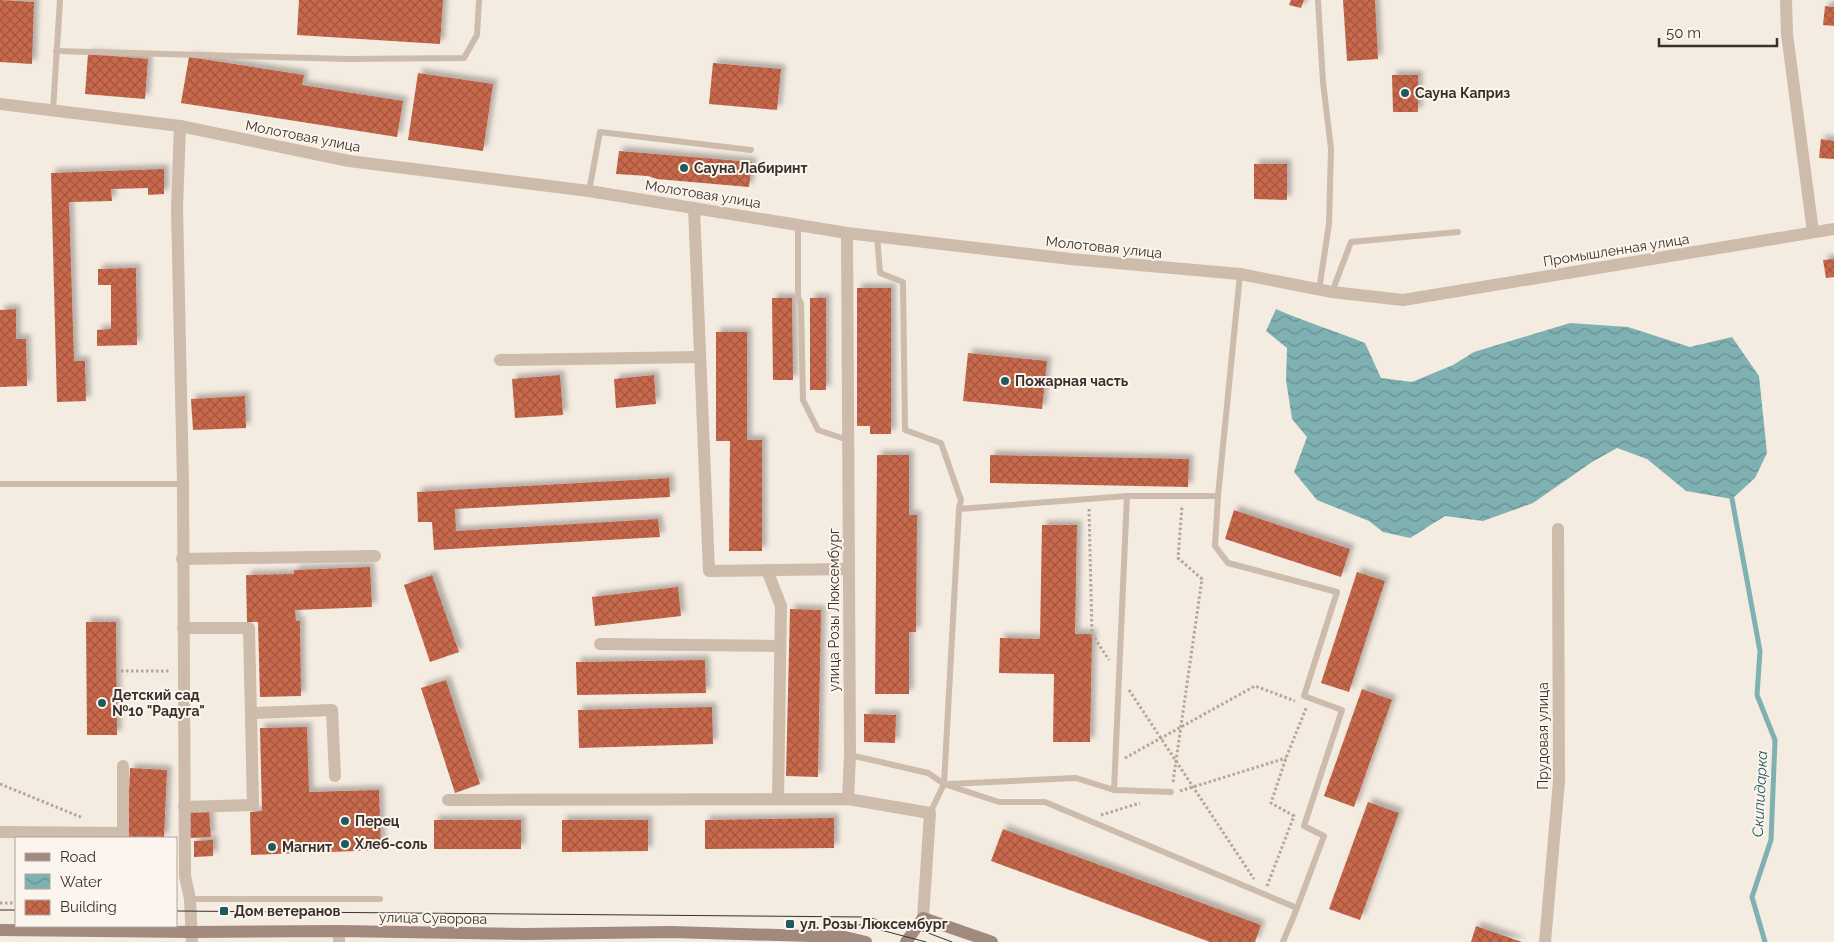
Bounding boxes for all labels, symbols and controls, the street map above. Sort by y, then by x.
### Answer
scale bar [1659,15,1776,47]
text: 50 m [1666,24,1701,42]
place label: Сауна Каприз [1415,85,1510,101]
marker: Сауна Каприз [1399,87,1411,99]
street label: Молотовая улица [244,117,362,155]
place label: Сауна Лабиринт [694,160,807,176]
marker: Сауна Лабиринт [678,162,690,174]
street label: Молотовая улица [644,177,762,211]
street label: Промышленная улица [1542,231,1690,269]
street label: Молотовая улица [1045,233,1163,261]
place label: Пожарная часть [1015,373,1129,389]
marker: Пожарная часть [999,375,1011,387]
street label: улица Розы Люксембург [826,528,842,692]
street label: Прудовая улица [1535,682,1551,790]
place label: Детский сад №10 "Радуга" [112,687,205,719]
marker: Детский сад №10 "Радуга" [96,697,108,709]
water label: Скипидарка [1749,750,1771,838]
place label: Перец [355,813,400,829]
marker: Перец [339,815,351,827]
place label: Хлеб-соль [354,836,428,852]
legend [15,837,178,927]
marker: Хлеб-соль [339,838,351,850]
place label: Магнит [282,839,332,855]
marker: Магнит [266,841,278,853]
text: Road [60,848,96,866]
text: Water [60,873,103,891]
text: Building [60,898,117,916]
place label: Дом ветеранов [234,903,341,919]
marker: Дом ветеранов [218,905,230,917]
street label: улица Суворова [379,909,487,927]
place label: ул. Розы Люксембург [800,916,948,932]
marker: ул. Розы Люксембург [784,918,796,930]

